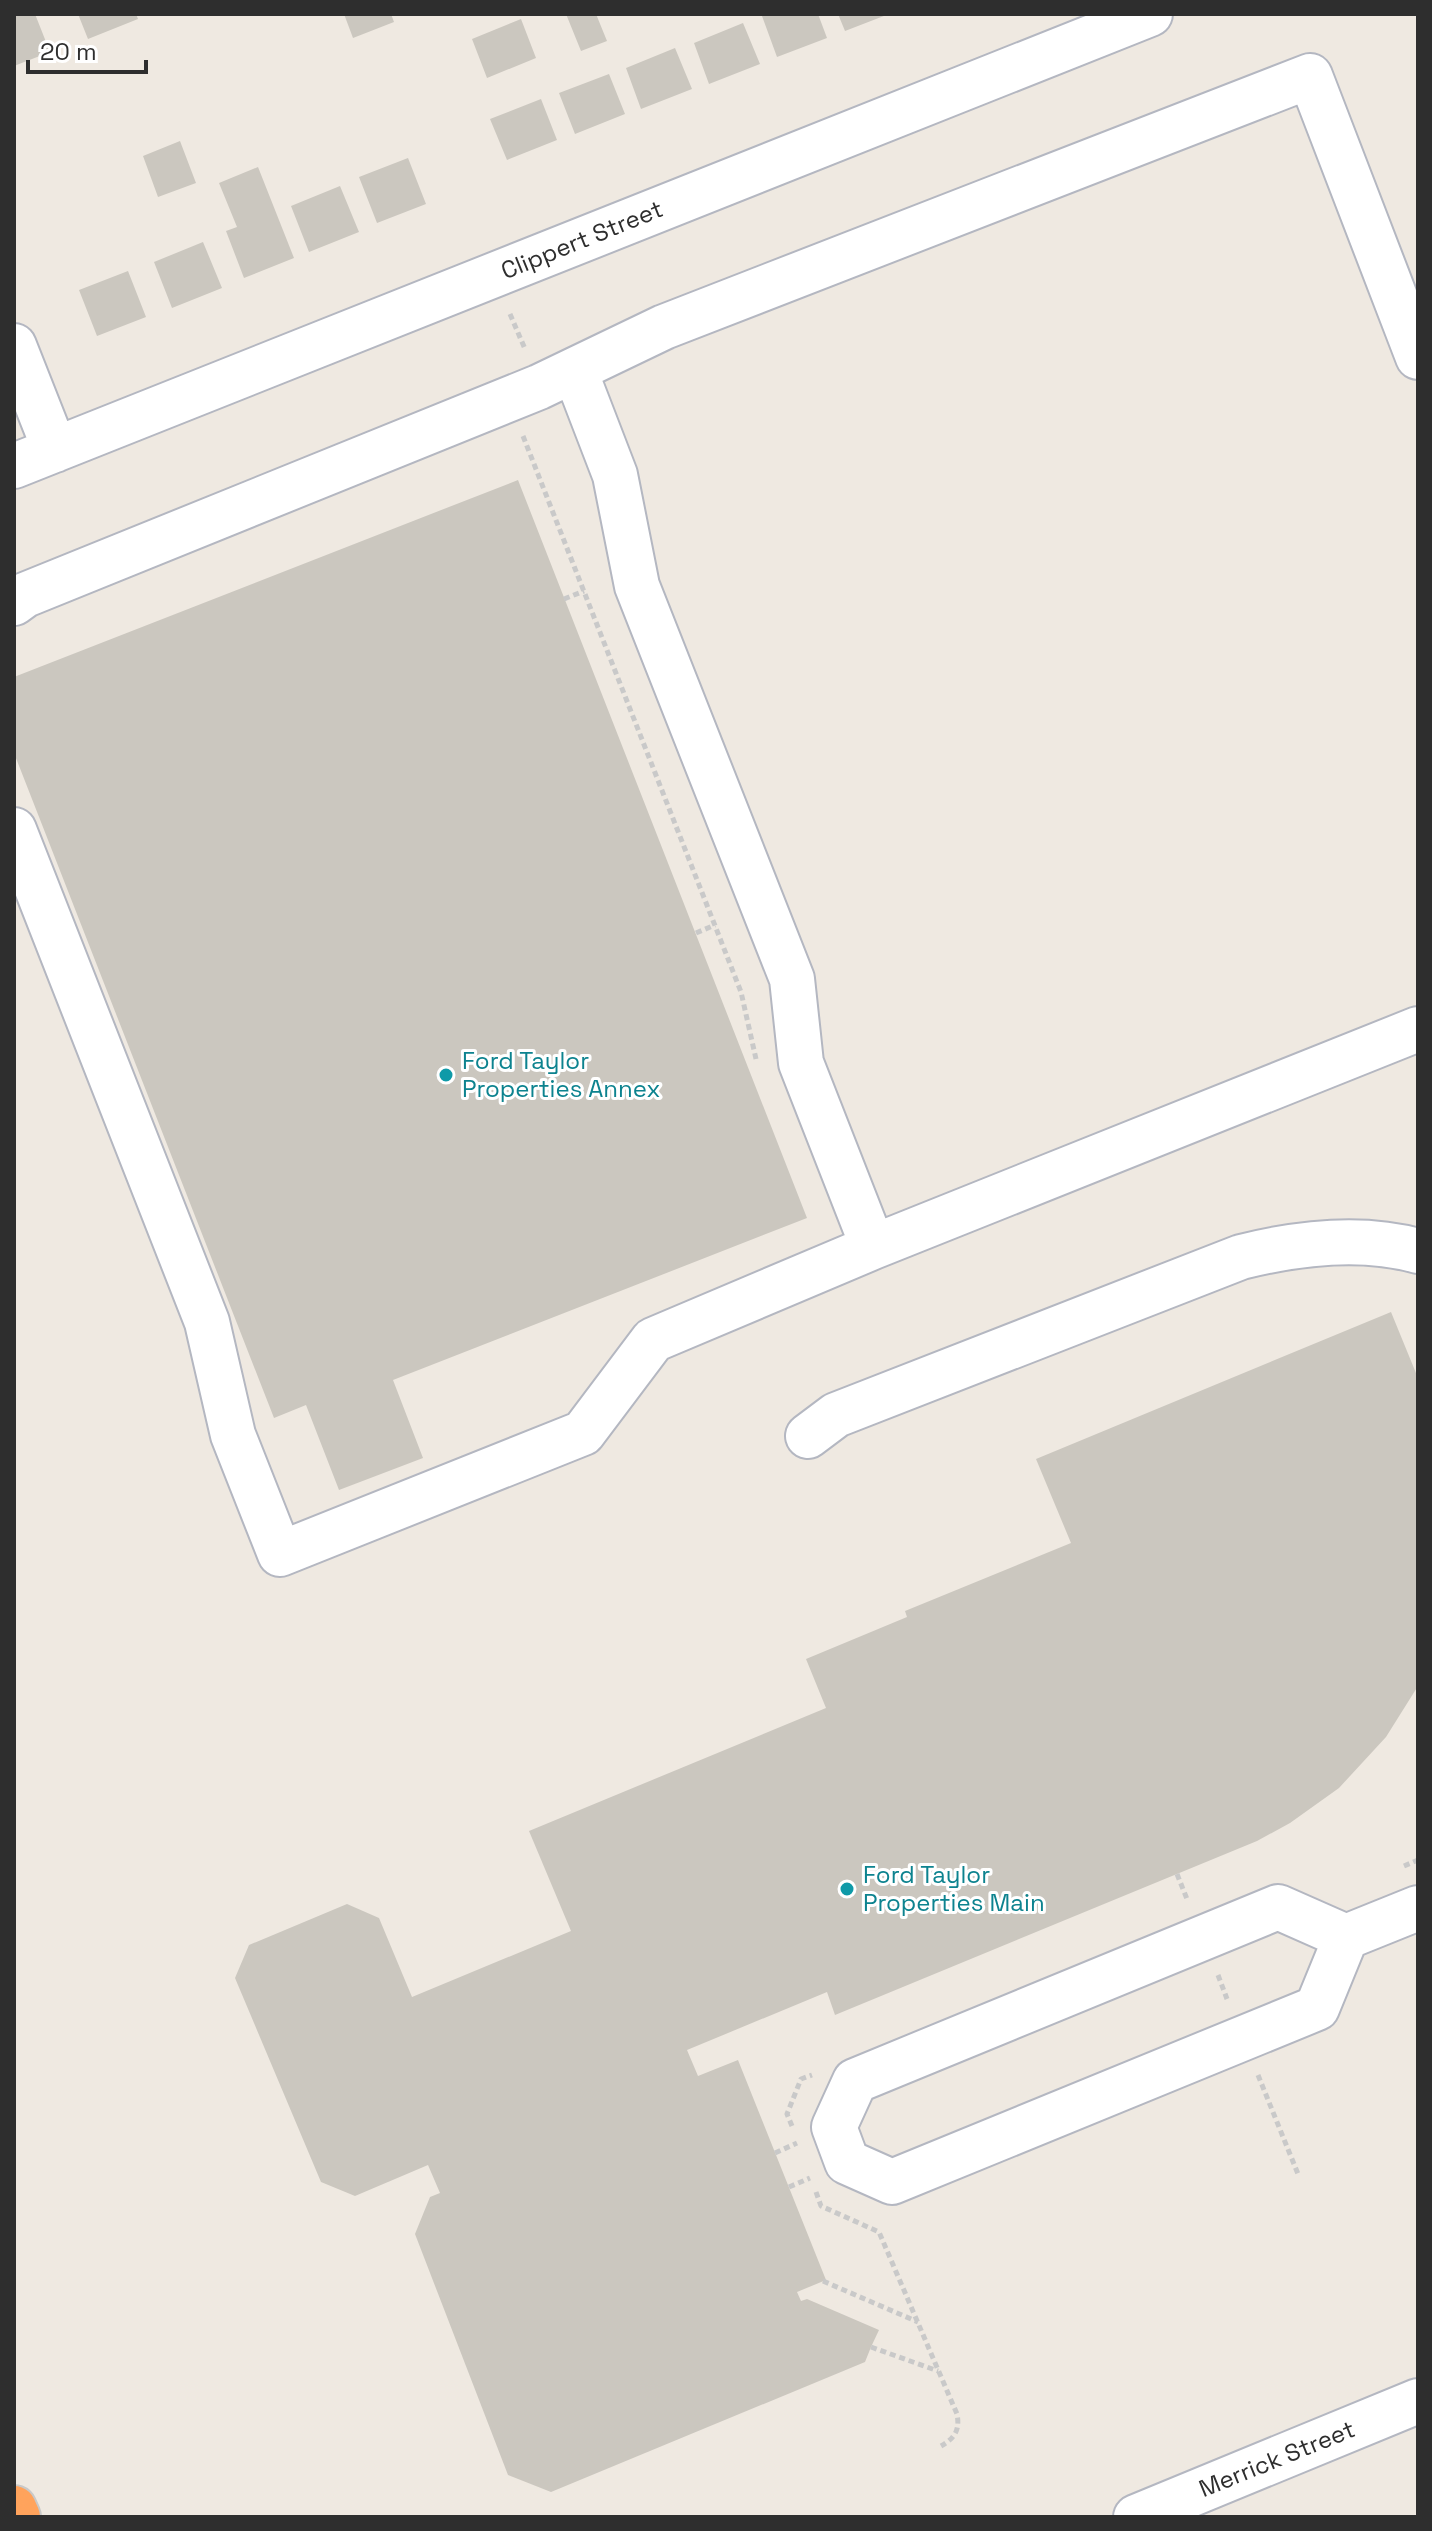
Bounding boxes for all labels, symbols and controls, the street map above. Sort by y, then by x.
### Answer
scale bar [28,24,146,74]
text: 20 m [40,36,97,67]
street label: Clippert Street [496,193,667,286]
place label: Ford Taylor Properties Annex [462,1045,660,1104]
marker: Ford Taylor Properties Annex [437,1066,455,1084]
place label: Ford Taylor Properties Main [863,1859,1045,1918]
marker: Ford Taylor Properties Main [838,1880,856,1898]
street label: Merrick Street [1194,2413,1359,2504]

